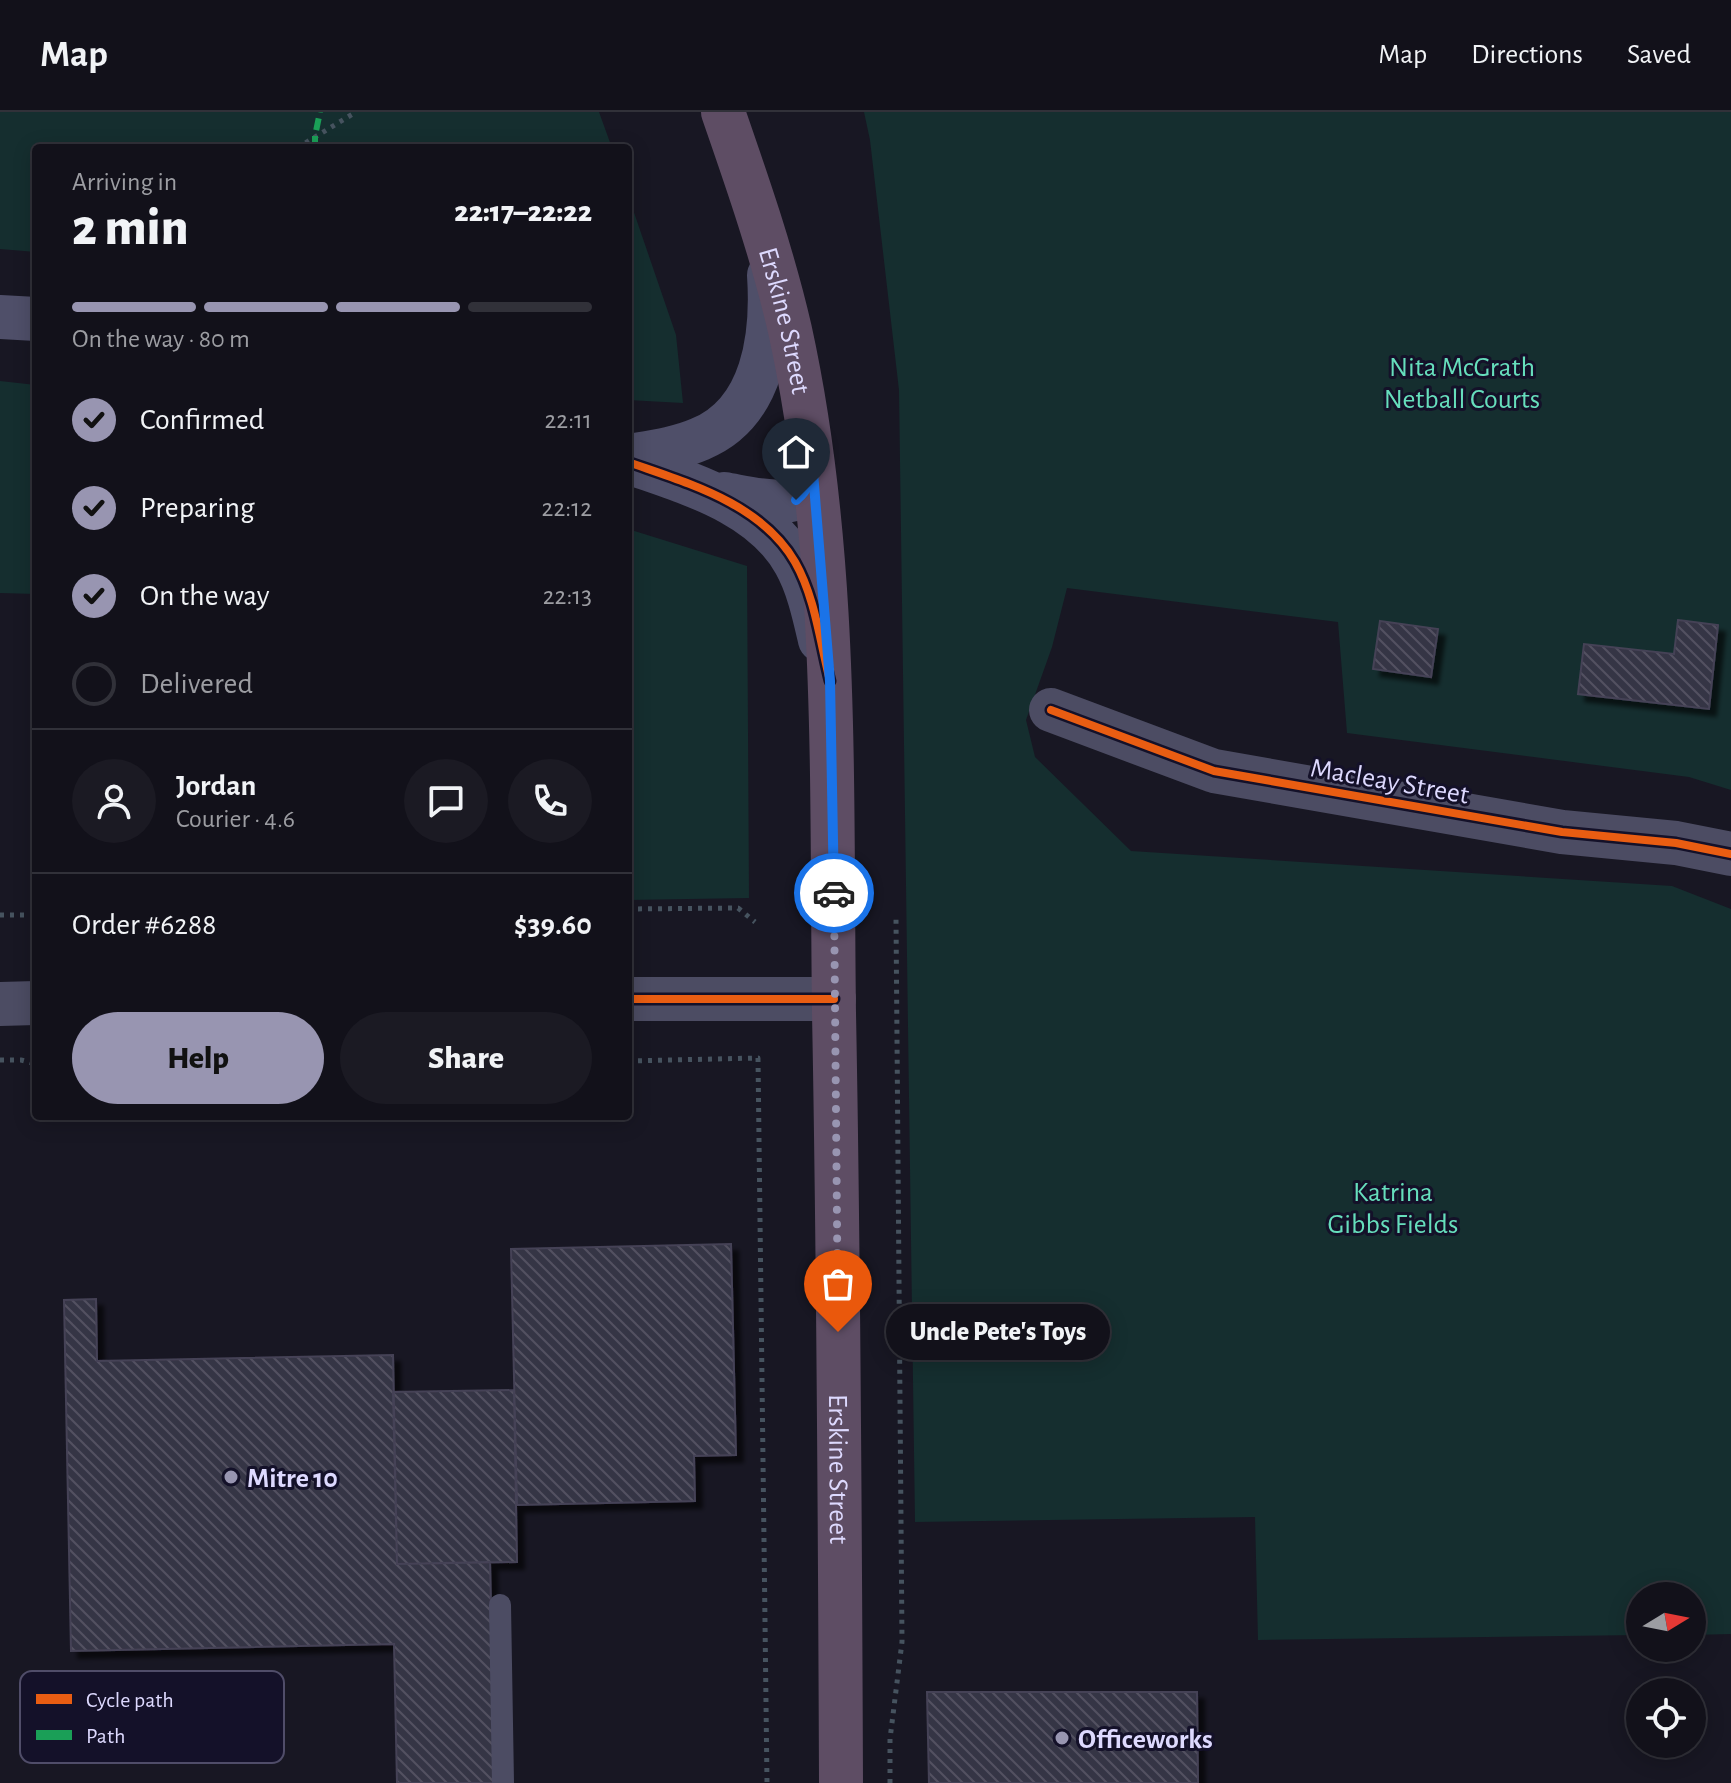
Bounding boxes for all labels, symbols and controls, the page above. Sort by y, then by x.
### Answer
text: Map [40,36,108,74]
text: Map [1378,41,1427,69]
text: Directions [1471,41,1583,69]
text: Saved [1627,41,1691,69]
text: Arriving in [72,169,177,195]
text: 22:17–22:22 [454,197,592,227]
text: 2 min [72,202,188,254]
street label: Erskine Street [753,244,814,397]
text: On the way · 80 m [72,326,250,352]
park label: Nita McGrath Netball Courts [1384,354,1540,414]
icon: check [72,398,116,442]
text: Confirmed [140,405,264,435]
text: 22:11 [544,407,592,433]
pin [762,418,830,500]
icon: home [774,430,818,474]
icon: check [72,486,116,530]
text: Preparing [140,493,255,523]
text: 22:12 [542,495,592,521]
icon: check [72,574,116,618]
text: On the way [140,581,269,611]
text: 22:13 [543,583,592,609]
text: Delivered [140,669,253,699]
street label: Macleay Street [1308,754,1471,810]
button: person [72,759,156,843]
button: chat [404,759,488,843]
button: phone [508,759,592,843]
text: Jordan [176,771,256,801]
text: Courier · 4.6 [176,806,295,832]
courier [794,853,874,933]
icon: car [812,871,856,915]
text: Order #6288 [72,910,216,940]
text: $39.60 [514,910,592,940]
button: Help [72,1012,324,1104]
button: Share [340,1012,592,1104]
park label: Katrina Gibbs Fields [1328,1179,1458,1239]
pin [804,1250,872,1332]
icon: bag [816,1262,860,1306]
callout: Uncle Pete's Toys [886,1304,1110,1360]
text: Uncle Pete's Toys [910,1319,1086,1345]
street label: Erskine Street [823,1394,852,1544]
place label: Mitre 10 [247,1465,338,1493]
marker: Mitre 10 [222,1468,240,1486]
north arrow [1626,1582,1706,1662]
map controls [1626,1582,1706,1758]
legend [20,1671,284,1763]
button: locate [1626,1678,1706,1758]
text: Cycle path [86,1689,174,1711]
text: Path [86,1725,126,1747]
place label: Officeworks [1078,1726,1213,1754]
marker: Officeworks [1053,1729,1071,1747]

